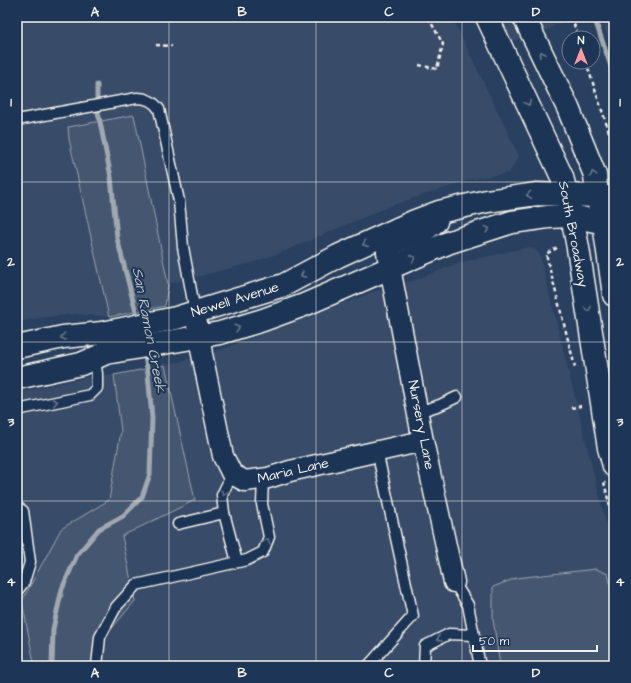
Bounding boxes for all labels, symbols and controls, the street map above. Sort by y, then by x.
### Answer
text: A [91,3,100,21]
text: B [237,3,247,21]
text: C [384,3,394,21]
text: D [532,3,541,21]
north arrow [561,30,601,70]
text: N [578,33,585,48]
one-way arrow [539,51,547,59]
text: 1 [10,93,12,111]
text: 1 [619,93,621,111]
one-way arrow [523,98,531,106]
one-way arrow [590,170,598,177]
street label: South Broadway [553,179,593,289]
one-way arrow [526,190,532,199]
one-way arrow [483,225,490,234]
one-way arrow [362,239,369,247]
text: 2 [6,253,15,271]
text: 2 [615,253,624,271]
one-way arrow [409,255,416,263]
water label: San Ramon Creek [127,266,172,395]
one-way arrow [300,270,308,277]
street label: Newell Avenue [189,277,282,323]
one-way arrow [583,306,592,313]
one-way arrow [233,324,240,333]
one-way arrow [60,333,66,341]
street label: Nursery Lane [403,379,440,472]
one-way arrow [52,398,58,407]
text: 3 [7,413,15,431]
text: 3 [616,413,624,431]
street label: Maria Lane [255,453,331,489]
one-way arrow [221,489,229,496]
one-way arrow [262,538,271,545]
text: 4 [7,573,16,591]
text: 4 [616,573,625,591]
scale bar [473,627,597,653]
text: 50 m [479,633,510,650]
one-way arrow [435,634,443,642]
text: A [91,664,100,682]
text: B [237,664,247,682]
text: C [384,664,394,682]
text: D [532,664,541,682]

